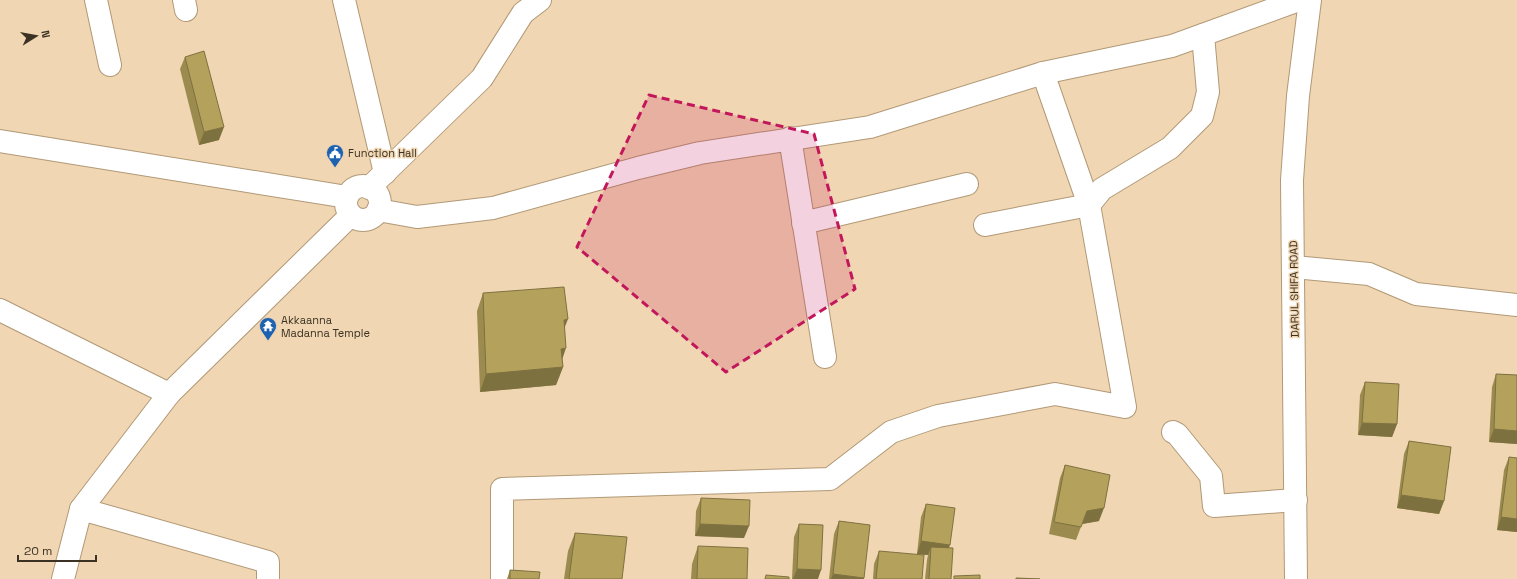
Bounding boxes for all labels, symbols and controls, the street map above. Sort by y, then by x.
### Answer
north arrow [16,16,56,56]
text: N [38,29,53,39]
public building icon: Function Hall [325,143,345,168]
place label: Function Hall [348,146,417,160]
street label: DARUL SHIFA ROAD [1286,240,1302,338]
place label: Akkaanna Madanna Temple [281,313,370,340]
temple icon: Akkaanna Madanna Temple [258,316,278,341]
scale bar [18,537,96,563]
text: 20 m [24,543,52,559]

